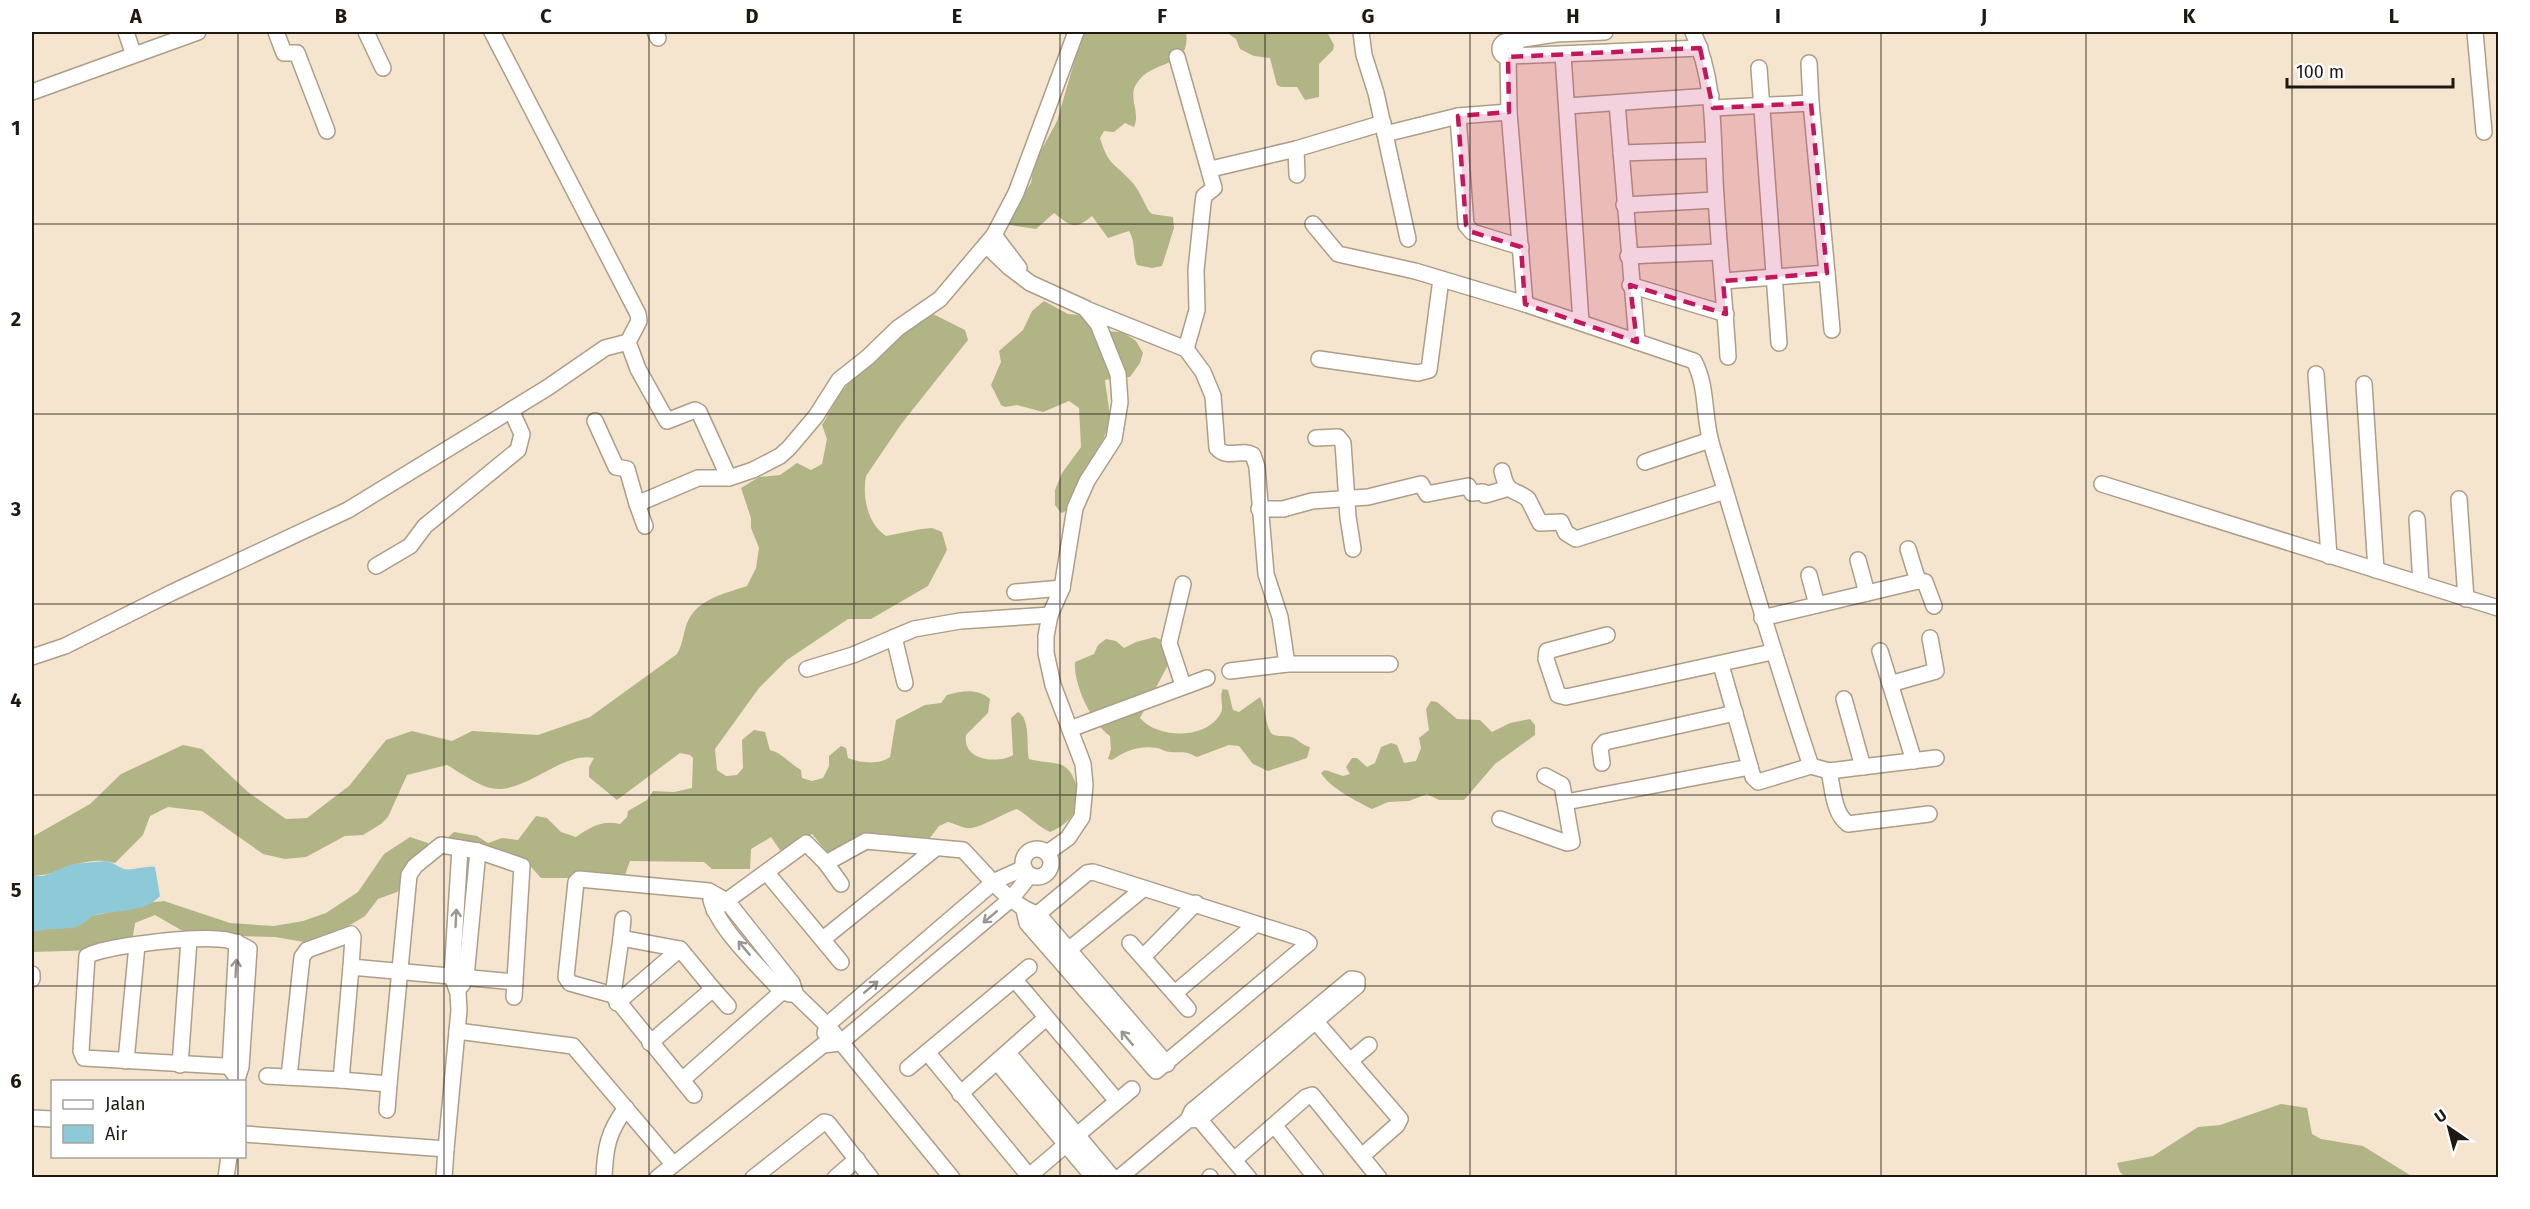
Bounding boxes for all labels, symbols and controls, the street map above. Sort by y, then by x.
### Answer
text: A [129,4,143,28]
text: B [335,4,347,28]
text: C [540,4,552,28]
text: D [745,4,759,28]
text: E [952,4,962,28]
text: F [1157,4,1167,28]
text: G [1362,4,1374,28]
text: H [1566,4,1580,28]
text: I [1775,4,1781,28]
text: J [1980,4,1987,28]
text: K [2183,4,2196,28]
text: L [2389,4,2399,28]
scale bar [2287,51,2454,89]
text: 100 m [2296,61,2344,83]
text: 1 [11,116,21,140]
text: 2 [11,307,21,331]
text: 3 [10,497,21,521]
text: 4 [10,688,22,712]
text: 5 [11,878,22,902]
one-way arrow [450,908,461,928]
one-way arrow [982,911,998,924]
one-way arrow [737,941,751,956]
one-way arrow [230,958,241,978]
one-way arrow [863,980,878,994]
one-way arrow [1120,1031,1134,1046]
text: 6 [10,1069,22,1093]
legend [51,1080,246,1158]
text: Jalan [105,1093,146,1115]
north arrow [2419,1098,2479,1158]
text: U [2431,1105,2450,1127]
text: Air [105,1123,127,1145]

